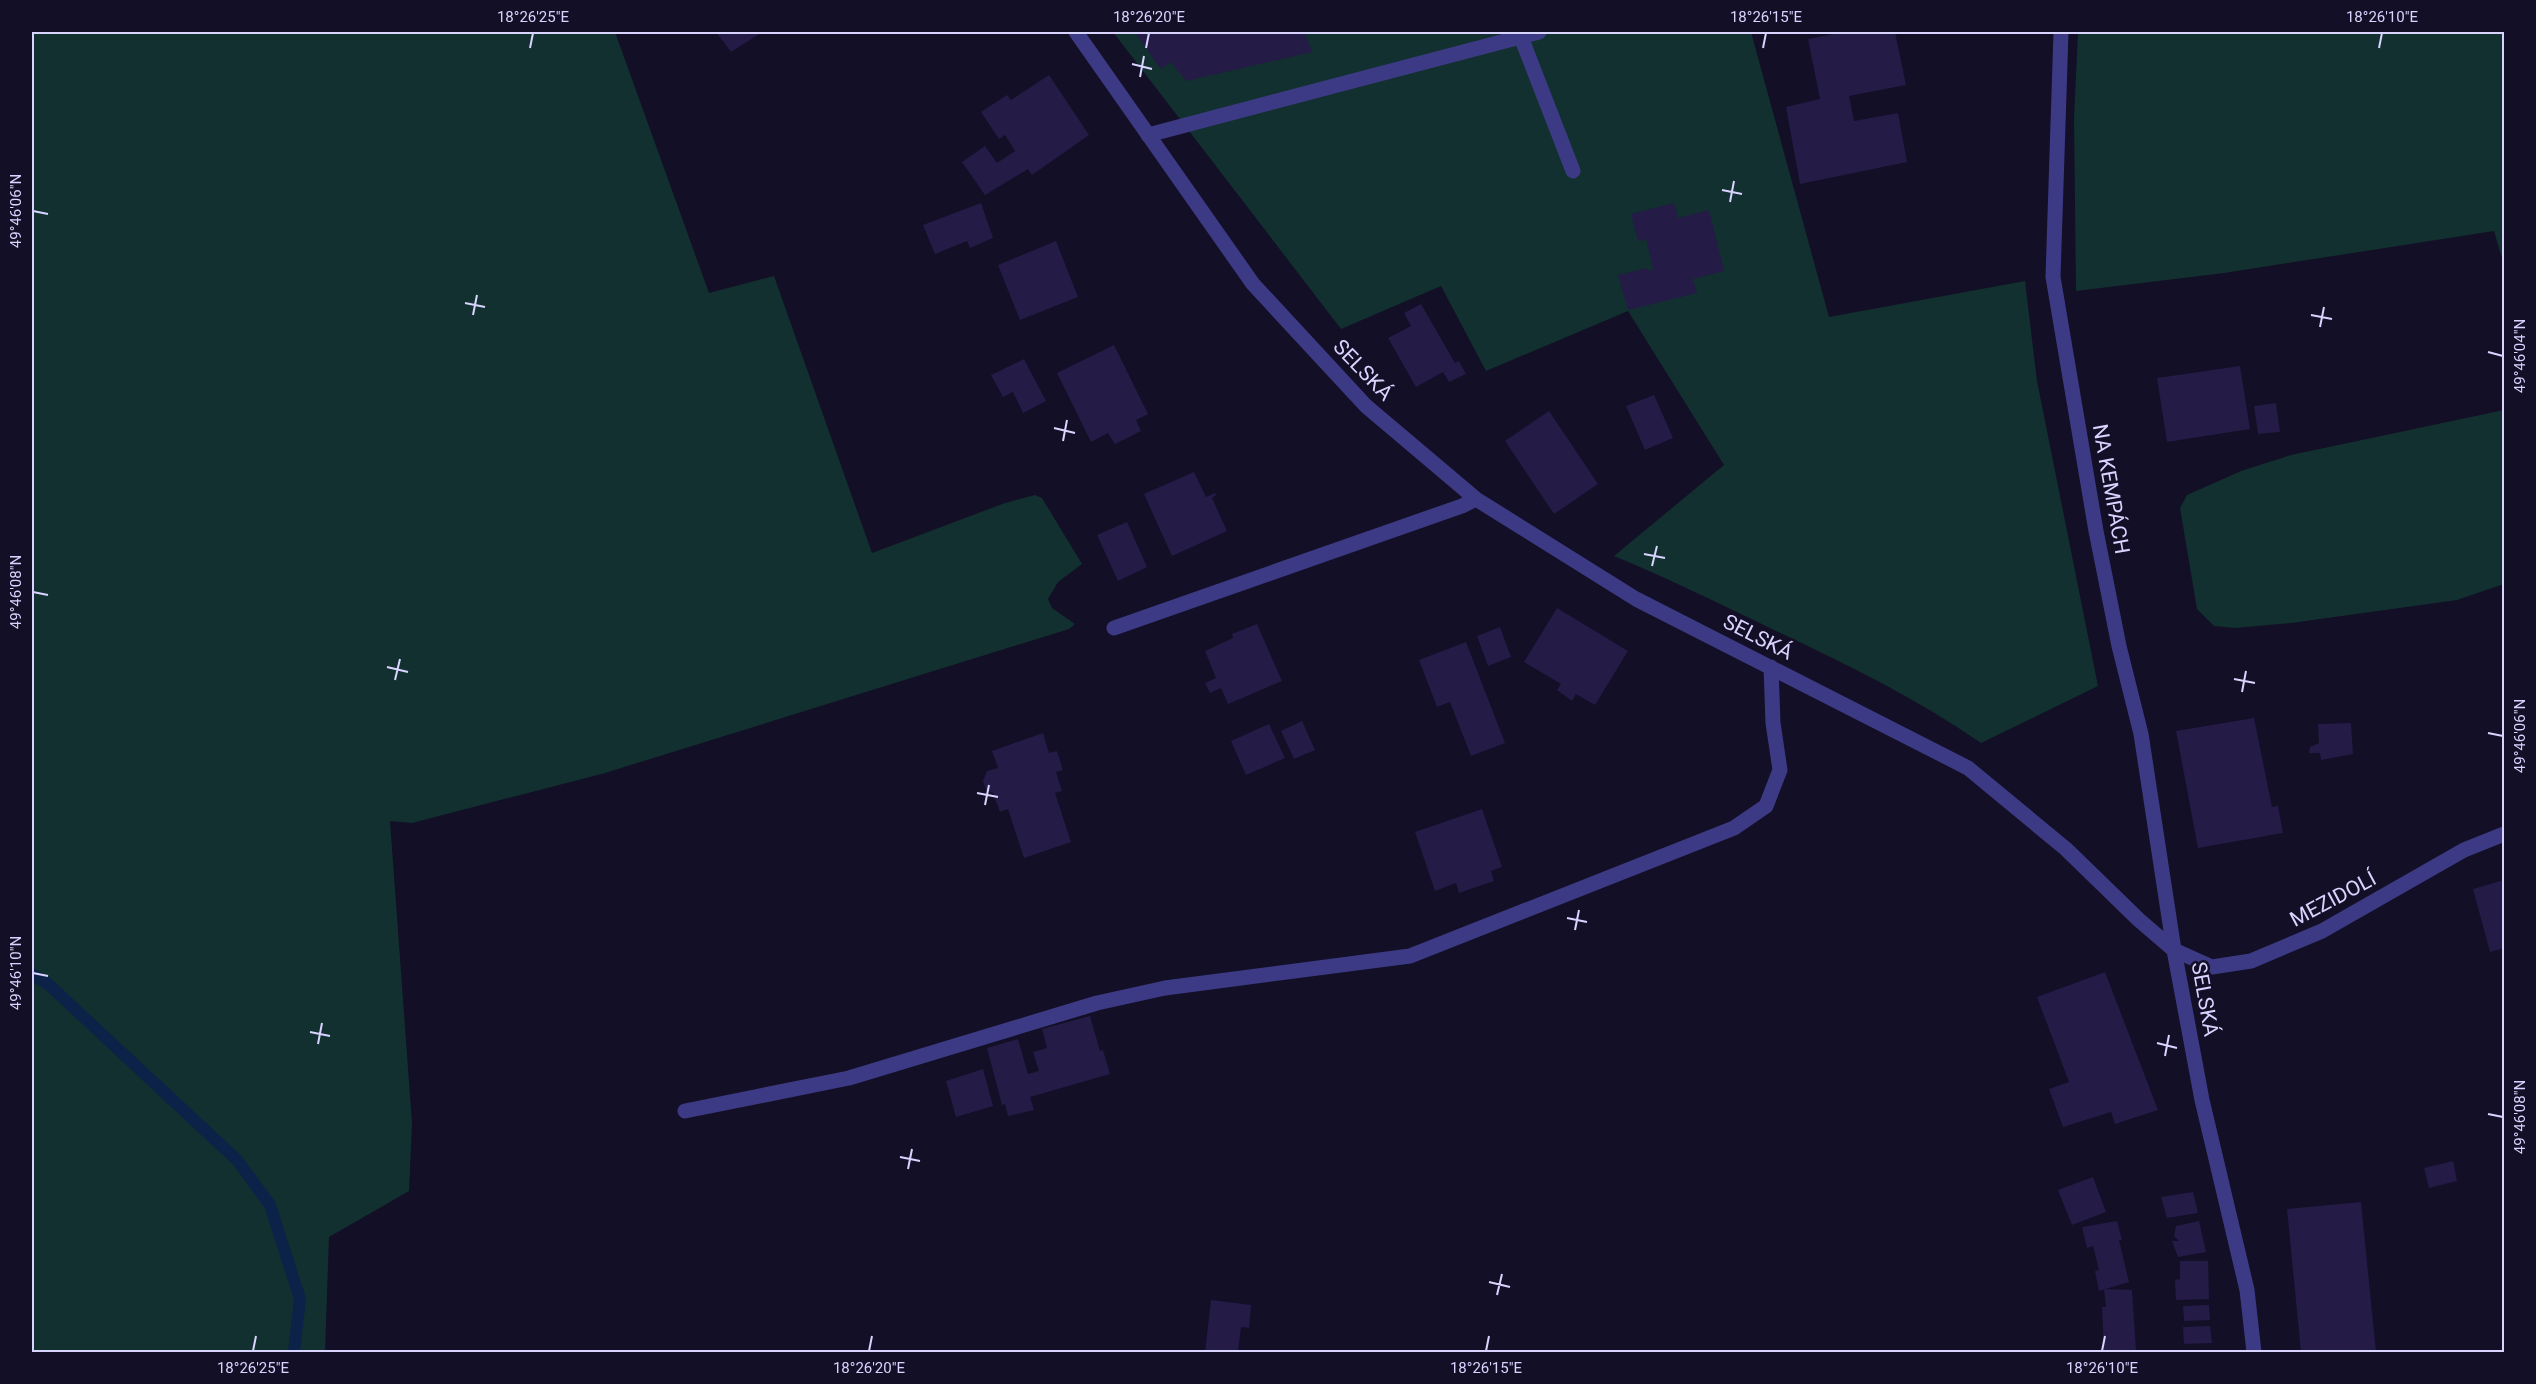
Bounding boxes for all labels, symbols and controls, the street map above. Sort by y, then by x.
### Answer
text: 18°26'25"E [497,8,570,26]
text: 18°26'20"E [1113,8,1186,26]
text: 18°26'15"E [1730,8,1803,26]
text: 18°26'10"E [2346,8,2419,26]
text: 49°46'06"N [7,174,25,248]
text: 49°46'04"N [2511,319,2529,393]
street label: SELSKÁ [1328,335,1398,406]
street label: NA KEMPÁCH [2088,422,2134,556]
text: 49°46'08"N [7,555,25,629]
street label: SELSKÁ [1719,609,1797,665]
text: 49°46'06"N [2511,699,2529,773]
street label: MEZIDOLÍ [2286,866,2381,932]
text: 49°46'10"N [7,936,25,1010]
street label: SELSKÁ [2187,960,2223,1038]
text: 49°46'08"N [2511,1080,2529,1154]
text: 18°26'25"E [217,1359,290,1377]
text: 18°26'20"E [833,1359,906,1377]
text: 18°26'15"E [1450,1359,1523,1377]
text: 18°26'10"E [2066,1359,2139,1377]

